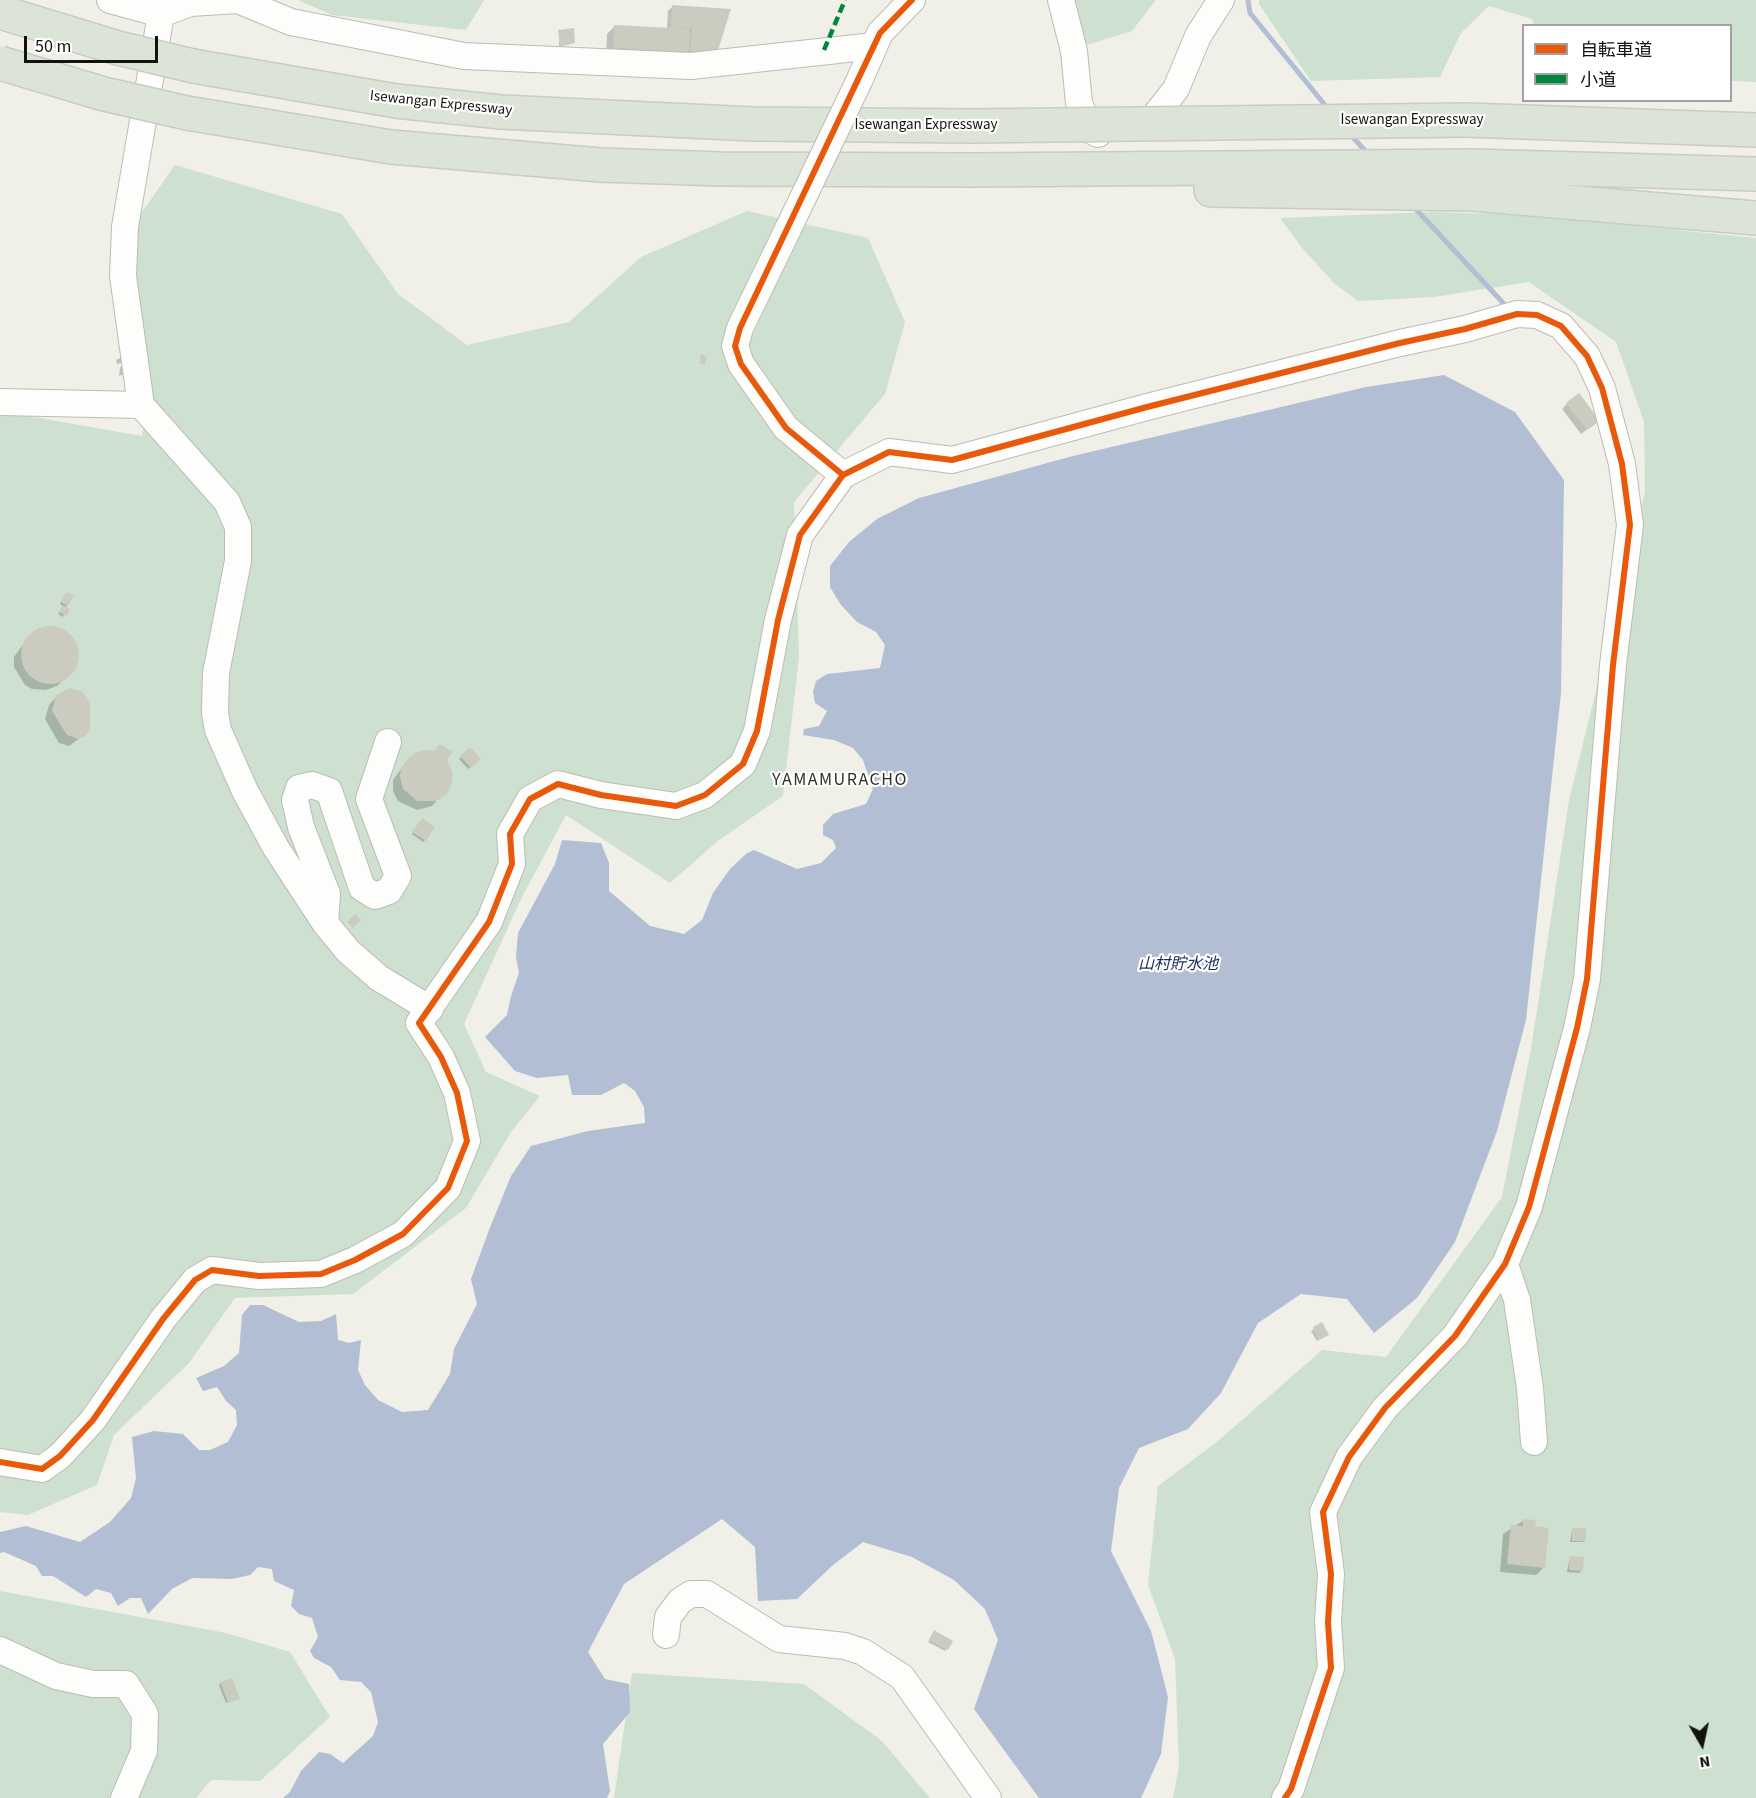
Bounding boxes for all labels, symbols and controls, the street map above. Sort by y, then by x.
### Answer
scale bar [27,24,160,62]
legend [1522,24,1732,102]
text: 50 m [35,34,71,59]
text: 自転車道 [1580,38,1652,63]
text: 小道 [1580,68,1616,93]
street label: Isewangan Expressway [369,88,513,120]
street label: Isewangan Expressway [1341,112,1483,130]
street label: Isewangan Expressway [855,117,997,135]
district label: YAMAMURACHO [772,770,908,792]
water label: 山村貯水池 [1138,955,1218,975]
north arrow [1672,1714,1732,1774]
text: N [1698,1750,1712,1773]

